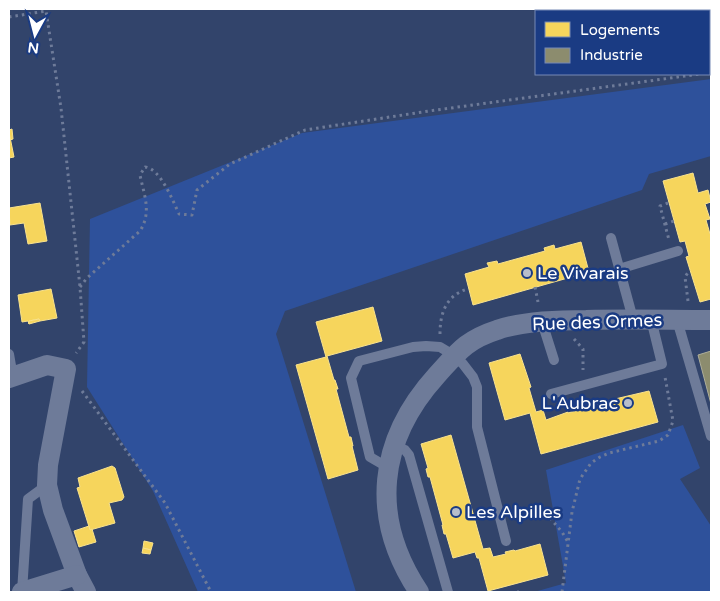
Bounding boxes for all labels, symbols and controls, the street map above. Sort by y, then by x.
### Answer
north arrow [10,10,60,60]
legend [535,10,710,75]
text: Logements [580,21,660,39]
text: N [27,38,40,57]
text: Industrie [580,46,643,64]
place label: Le Vivarais [537,262,629,284]
marker: Le Vivarais [521,267,533,279]
street label: Rue des Ormes [532,309,662,335]
place label: L'Aubrac [542,392,618,414]
marker: L'Aubrac [622,397,634,409]
place label: Les Alpilles [466,501,561,523]
marker: Les Alpilles [450,506,462,518]

